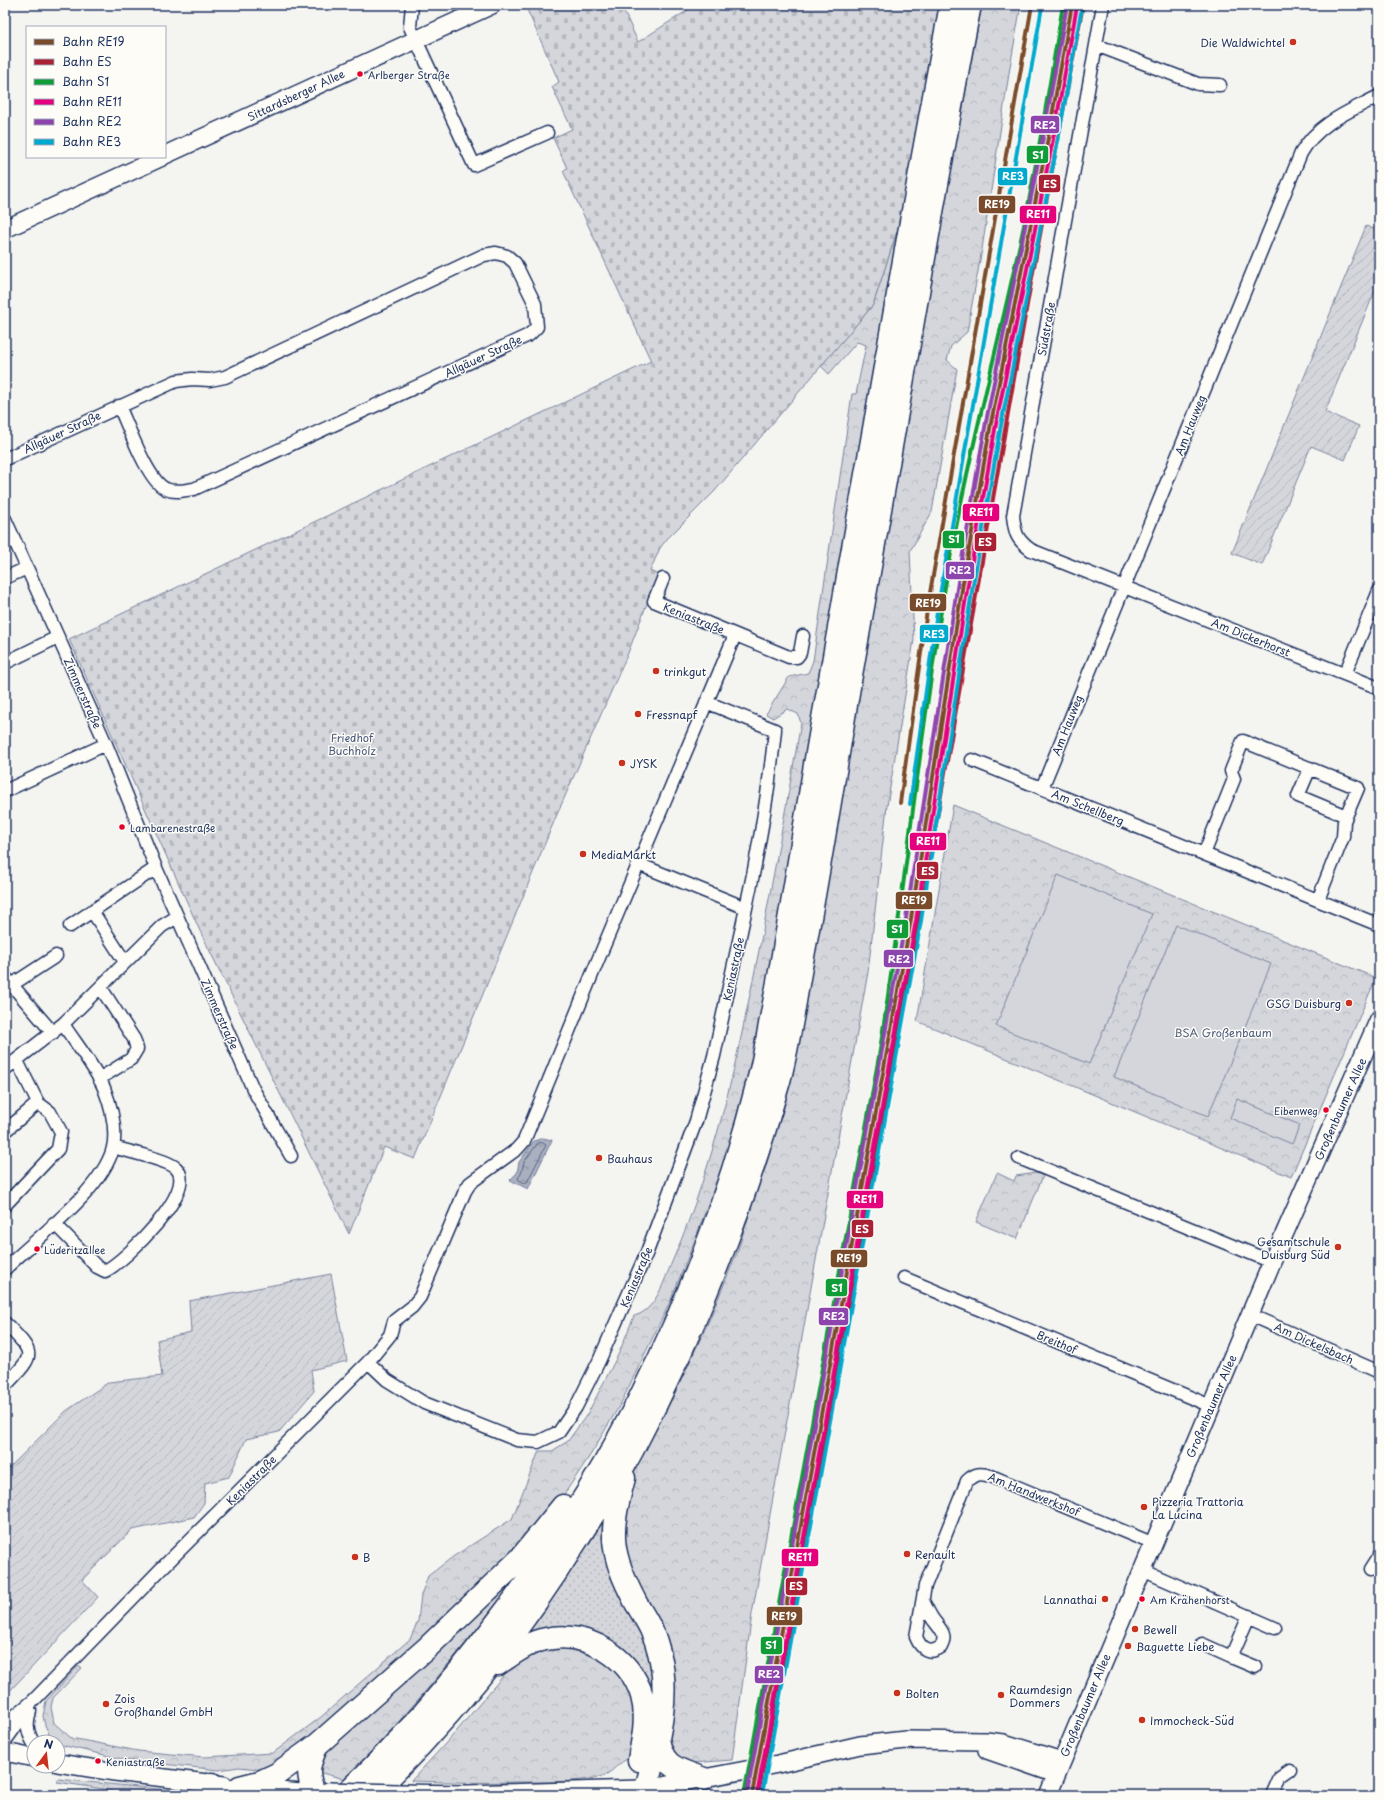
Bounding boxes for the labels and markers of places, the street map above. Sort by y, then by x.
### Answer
place label: Die Waldwichtel [1200,34,1285,51]
marker: Die Waldwichtel [1288,37,1298,47]
place label: Arlberger Straße [368,67,450,82]
marker: Arlberger Straße [355,69,365,79]
place label: trinkgut [664,663,707,680]
marker: trinkgut [651,666,661,676]
place label: Fressnapf [646,706,698,723]
marker: Fressnapf [633,709,643,719]
place label: JYSK [630,755,658,772]
marker: JYSK [617,758,627,768]
place label: Lambarenestraße [130,820,215,835]
marker: Lambarenestraße [117,822,127,832]
place label: MediaMarkt [591,846,656,863]
marker: MediaMarkt [578,849,588,859]
place label: GSG Duisburg [1266,995,1341,1012]
marker: GSG Duisburg [1344,998,1354,1008]
place label: Eibenweg [1274,1103,1318,1118]
marker: Eibenweg [1321,1105,1331,1115]
place label: Bauhaus [607,1150,652,1167]
marker: Bauhaus [594,1153,604,1163]
place label: Gesamtschule Duisburg Süd [1257,1233,1330,1263]
place label: Lüderitzallee [44,1242,106,1257]
marker: Gesamtschule Duisburg Süd [1333,1242,1343,1252]
marker: Lüderitzallee [32,1244,42,1254]
place label: Pizzeria Trattoria La Lucina [1152,1493,1244,1523]
marker: Pizzeria Trattoria La Lucina [1139,1502,1149,1512]
place label: Renault [915,1546,956,1563]
place label: B [363,1549,370,1566]
marker: Renault [902,1549,912,1559]
marker: B [350,1552,360,1562]
place label: Lannathai [1043,1591,1097,1608]
place label: Am Krähenhorst [1150,1592,1230,1607]
marker: Lannathai [1100,1594,1110,1604]
marker: Am Krähenhorst [1137,1594,1147,1604]
place label: Bewell [1143,1621,1177,1638]
marker: Bewell [1130,1624,1140,1634]
place label: Baguette Liebe [1136,1638,1214,1655]
marker: Baguette Liebe [1123,1641,1133,1651]
place label: Raumdesign Dommers [1009,1681,1072,1711]
place label: Bolten [905,1685,939,1702]
marker: Bolten [892,1688,902,1698]
place label: Zois Großhandel GmbH [114,1690,213,1720]
marker: Raumdesign Dommers [996,1690,1006,1700]
marker: Zois Großhandel GmbH [101,1699,111,1709]
place label: Immocheck-Süd [1150,1712,1234,1729]
marker: Immocheck-Süd [1137,1715,1147,1725]
place label: Keniastraße [106,1754,165,1769]
marker: Keniastraße [93,1756,103,1766]

